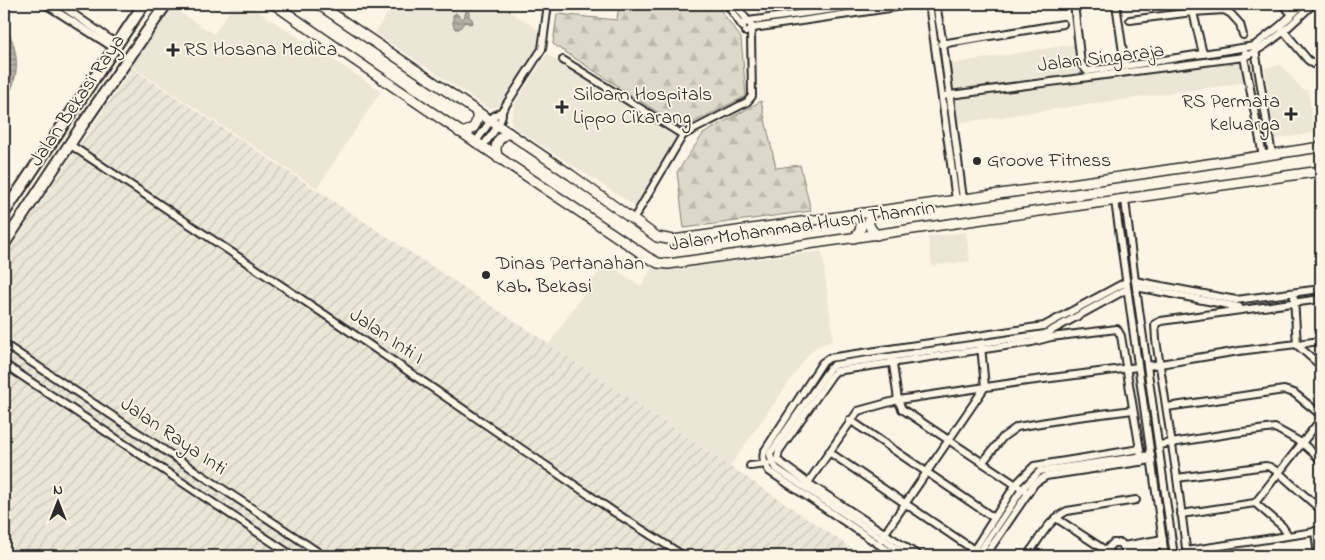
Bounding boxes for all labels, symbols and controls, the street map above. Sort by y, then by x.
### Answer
street label: Jalan Bekasi Raya [23,29,133,173]
place label: RS Hosana Medica [184,36,337,65]
street label: Jalan Singaraja [1036,37,1166,82]
marker: RS Hosana Medica [166,43,180,57]
place label: Siloam Hospitals Lippo Cikarang [573,81,712,134]
place label: RS Permata Keluarga [1182,88,1280,141]
marker: Siloam Hospitals Lippo Cikarang [555,100,569,114]
marker: RS Permata Keluarga [1284,107,1298,121]
place label: Groove Fitness [987,147,1111,176]
marker: Groove Fitness [971,155,983,167]
street label: Jalan Mohammad Husni Thamrin [667,194,937,260]
place label: Dinas Pertanahan Kab. Bekasi [495,250,644,302]
marker: Dinas Pertanahan Kab. Bekasi [480,269,492,281]
street label: Jalan Inti I [343,301,429,373]
street label: Jalan Raya Inti [114,391,232,483]
north arrow [32,478,82,528]
text: N [53,480,63,501]

